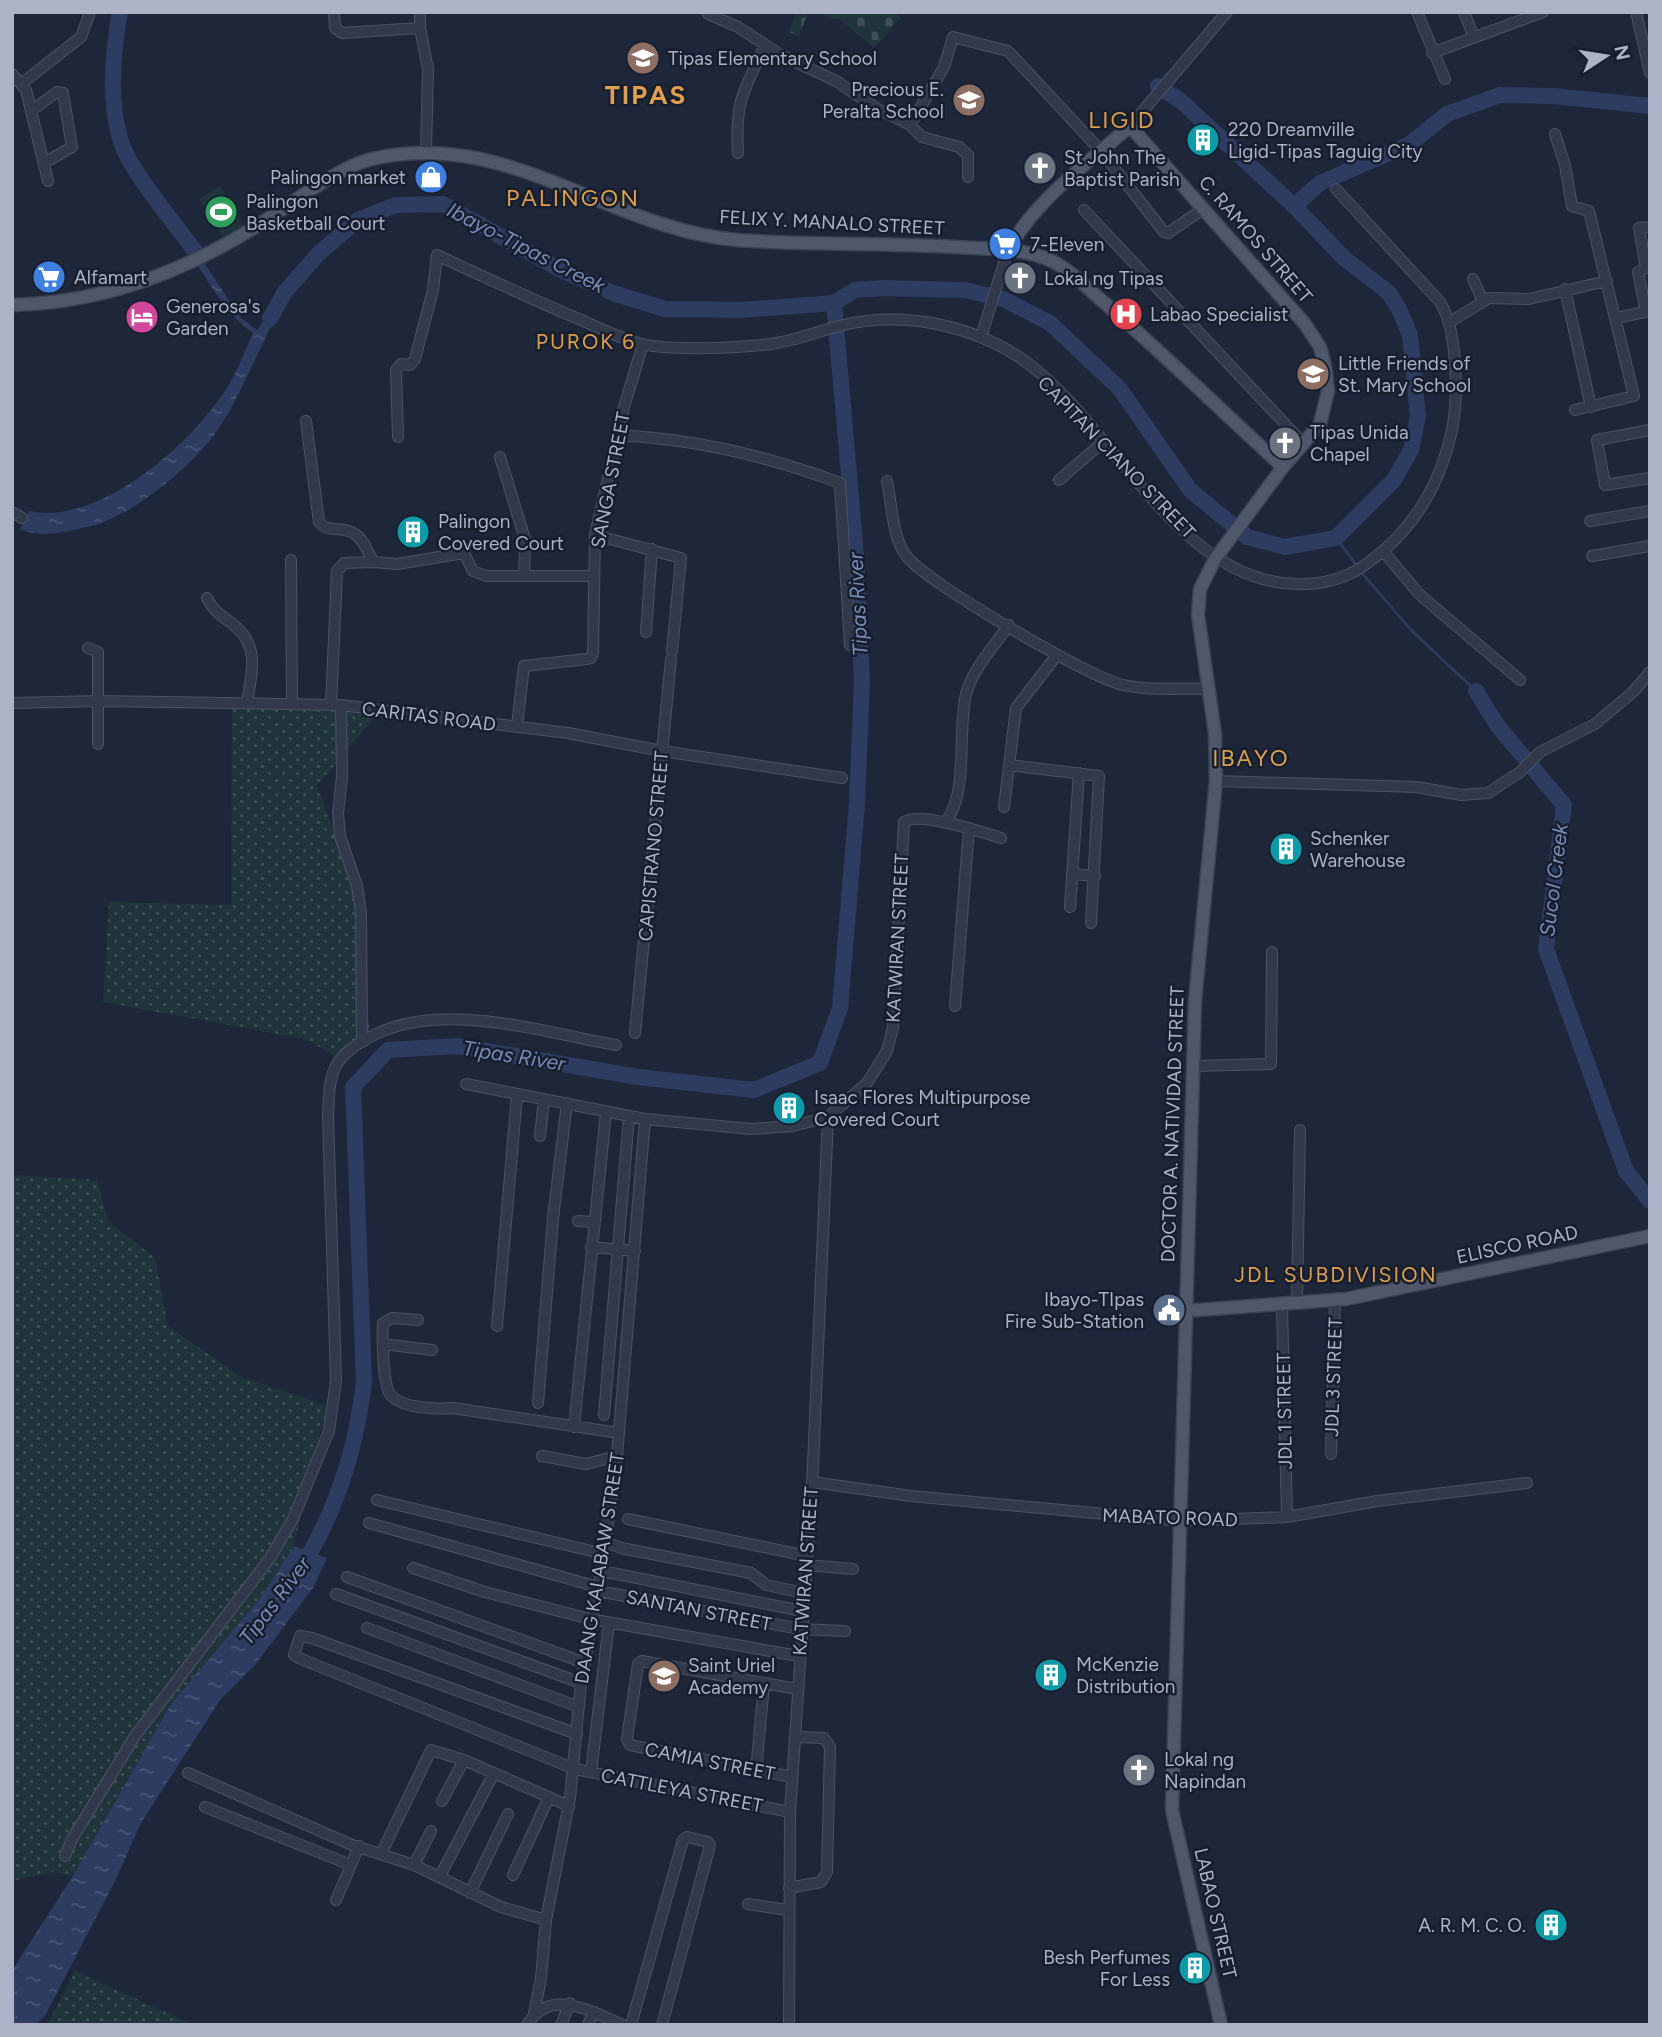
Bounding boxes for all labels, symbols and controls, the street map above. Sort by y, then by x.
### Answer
north arrow [1571,21,1641,91]
school or university icon: Tipas Elementary School [624,39,662,77]
text: N [1609,43,1635,62]
place label: Tipas Elementary School [668,47,877,70]
place label: Precious E. Peralta School [822,78,944,123]
district label: TIPAS [605,79,687,111]
school or university icon: Precious E. Peralta School [950,81,988,119]
district label: LIGID [1088,106,1156,134]
place label: 220 Dreamville Ligid-Tipas Taguig City [1228,118,1423,163]
building icon: 220 Dreamville Ligid-Tipas Taguig City [1184,121,1222,159]
place label: St John The Baptist Parish [1064,146,1180,191]
church icon: St John The Baptist Parish [1021,149,1059,187]
shop icon: Palingon market [412,158,450,196]
place label: Palingon market [270,166,406,189]
street label: C. RAMOS STREET [1194,171,1318,308]
district label: PALINGON [506,184,640,212]
place label: Palingon Basketball Court [246,190,386,235]
sports icon: Palingon Basketball Court [202,193,240,231]
water label: Ibayo-Tipas Creek [443,197,610,299]
street label: FELIX Y. MANALO STREET [719,205,946,240]
supermarket icon: 7-Eleven [986,225,1024,263]
place label: 7-Eleven [1030,233,1104,256]
supermarket icon: Alfamart [30,258,68,296]
church icon: Lokal ng Tipas [1001,259,1039,297]
place label: Alfamart [74,266,147,289]
place label: Lokal ng Tipas [1044,267,1164,290]
place label: Generosa's Garden [166,295,261,340]
hospital icon: Labao Specialist [1107,295,1145,333]
hotel icon: Generosa's Garden [123,298,161,336]
place label: Labao Specialist [1150,303,1288,326]
district label: PUROK 6 [536,329,636,354]
place label: Little Friends of St. Mary School [1338,352,1471,397]
school or university icon: Little Friends of St. Mary School [1294,355,1332,393]
street label: CAPITAN CIANO STREET [1033,371,1201,544]
street label: SANGA STREET [586,410,635,550]
place label: Tipas Unida Chapel [1310,421,1409,466]
church icon: Tipas Unida Chapel [1266,424,1304,462]
place label: Palingon Covered Court [438,510,564,555]
building icon: Palingon Covered Court [394,513,432,551]
water label: Tipas River [842,551,873,656]
street label: CARITAS ROAD [361,697,497,736]
district label: IBAYO [1212,744,1290,772]
street label: CAPISTRANO STREET [634,749,673,942]
water label: Sucol Creek [1534,821,1573,938]
place label: Schenker Warehouse [1310,827,1405,872]
building icon: Schenker Warehouse [1267,830,1305,868]
street label: KATWIRAN STREET [882,852,913,1023]
street label: DOCTOR A. NATIVIDAD STREET [1156,985,1189,1263]
water label: Tipas River [461,1035,568,1076]
place label: Isaac Flores Multipurpose Covered Court [814,1086,1030,1131]
building icon: Isaac Flores Multipurpose Covered Court [770,1089,808,1127]
street label: ELISCO ROAD [1454,1220,1580,1269]
district label: JDL SUBDIVISION [1234,1262,1438,1287]
place label: Ibayo-TIpas Fire Sub-Station [1005,1288,1144,1333]
public building icon: Ibayo-TIpas Fire Sub-Station [1150,1291,1188,1329]
street label: JDL 3 STREET [1320,1316,1347,1437]
street label: JDL 1 STREET [1272,1352,1297,1470]
street label: DAANG KALABAW STREET [570,1450,629,1685]
street label: KATWIRAN STREET [788,1485,823,1656]
street label: MABATO ROAD [1102,1504,1238,1531]
water label: Tipas River [233,1551,316,1650]
street label: SANTAN STREET [624,1585,774,1636]
place label: McKenzie Distribution [1076,1653,1175,1698]
place label: Saint Uriel Academy [688,1654,775,1699]
building icon: McKenzie Distribution [1032,1656,1070,1694]
school or university icon: Saint Uriel Academy [645,1657,683,1695]
street label: CAMIA STREET [643,1738,778,1786]
place label: Lokal ng Napindan [1164,1748,1246,1793]
church icon: Lokal ng Napindan [1120,1751,1158,1789]
street label: CATTLEYA STREET [599,1764,765,1818]
street label: LABAO STREET [1189,1846,1242,1981]
building icon: A. R. M. C. O. [1532,1906,1570,1944]
place label: A. R. M. C. O. [1418,1914,1526,1937]
place label: Besh Perfumes For Less [1043,1946,1170,1991]
building icon: Besh Perfumes For Less [1176,1949,1214,1987]

